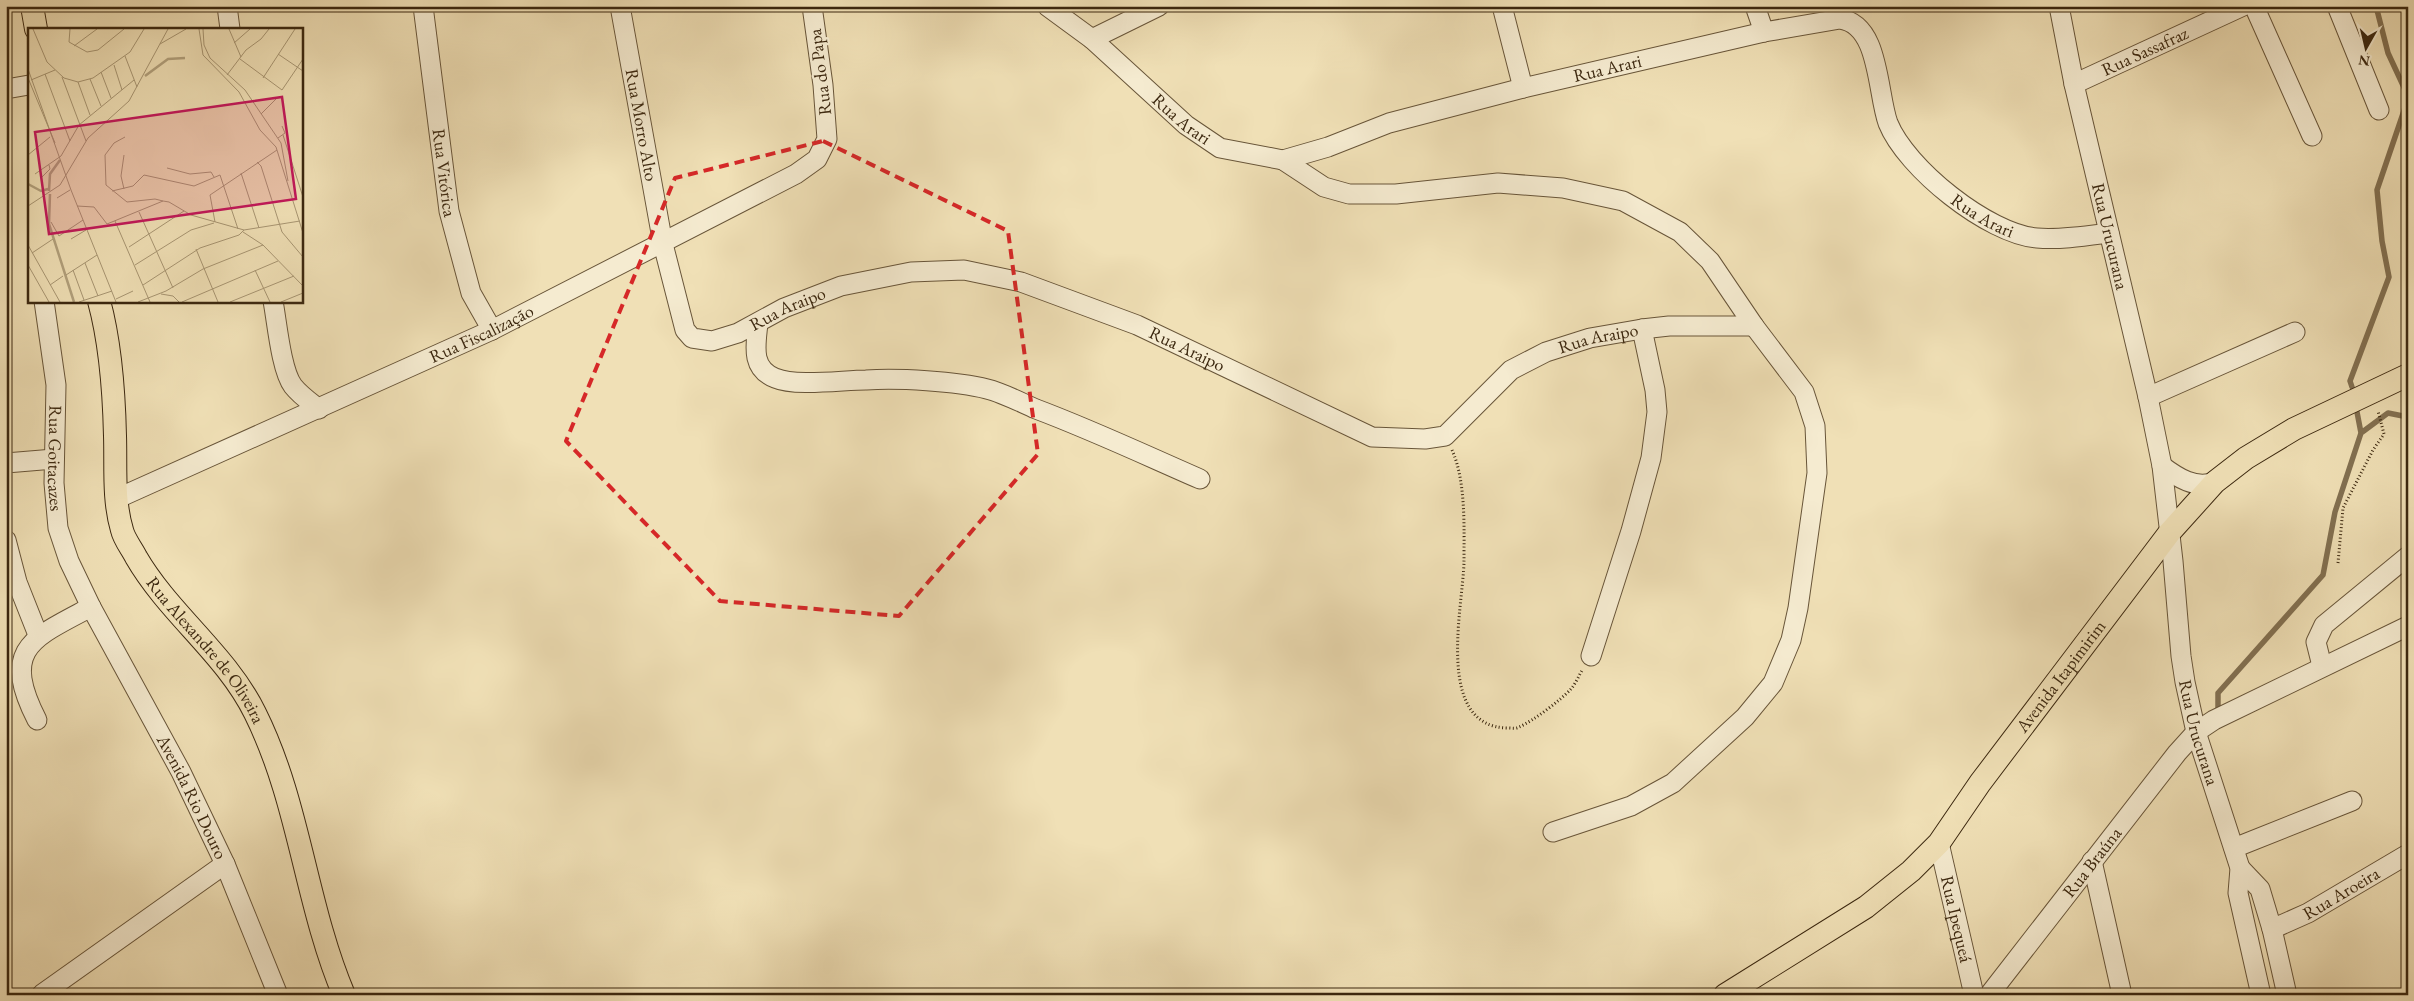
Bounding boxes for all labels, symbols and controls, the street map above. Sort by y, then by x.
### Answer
street label: Rua Sassafraz [2098,21,2192,81]
north arrow [2342,22,2392,72]
street label: Rua do Papa [803,27,836,117]
inset map [28,28,302,302]
street label: Rua Arari [1571,49,1644,87]
text: N [2357,51,2371,71]
street label: Rua Morro Alto [621,67,663,183]
street label: Rua Arari [1148,88,1216,150]
street label: Rua Vitórica [428,127,462,220]
street label: Rua Urucurana [2087,181,2134,293]
street label: Rua Arari [1947,188,2018,243]
street label: Rua Araipo [745,281,829,336]
street label: Rua Fiscalização [425,299,537,368]
street label: Rua Araipo [1555,318,1640,358]
street label: Rua Araipo [1146,321,1229,376]
street label: Rua Goitacazes [43,405,68,512]
street label: Rua Alexandre de Oliveira [141,572,271,728]
street label: Avenida Itapimirim [2010,615,2110,738]
street label: Rua Urucurana [2174,677,2225,789]
street label: Avenida Rio Douro [151,729,233,863]
street label: Rua Braúna [2057,822,2127,902]
street label: Rua Aroeira [2298,861,2384,925]
street label: Rua Ipequeá [1936,873,1978,965]

